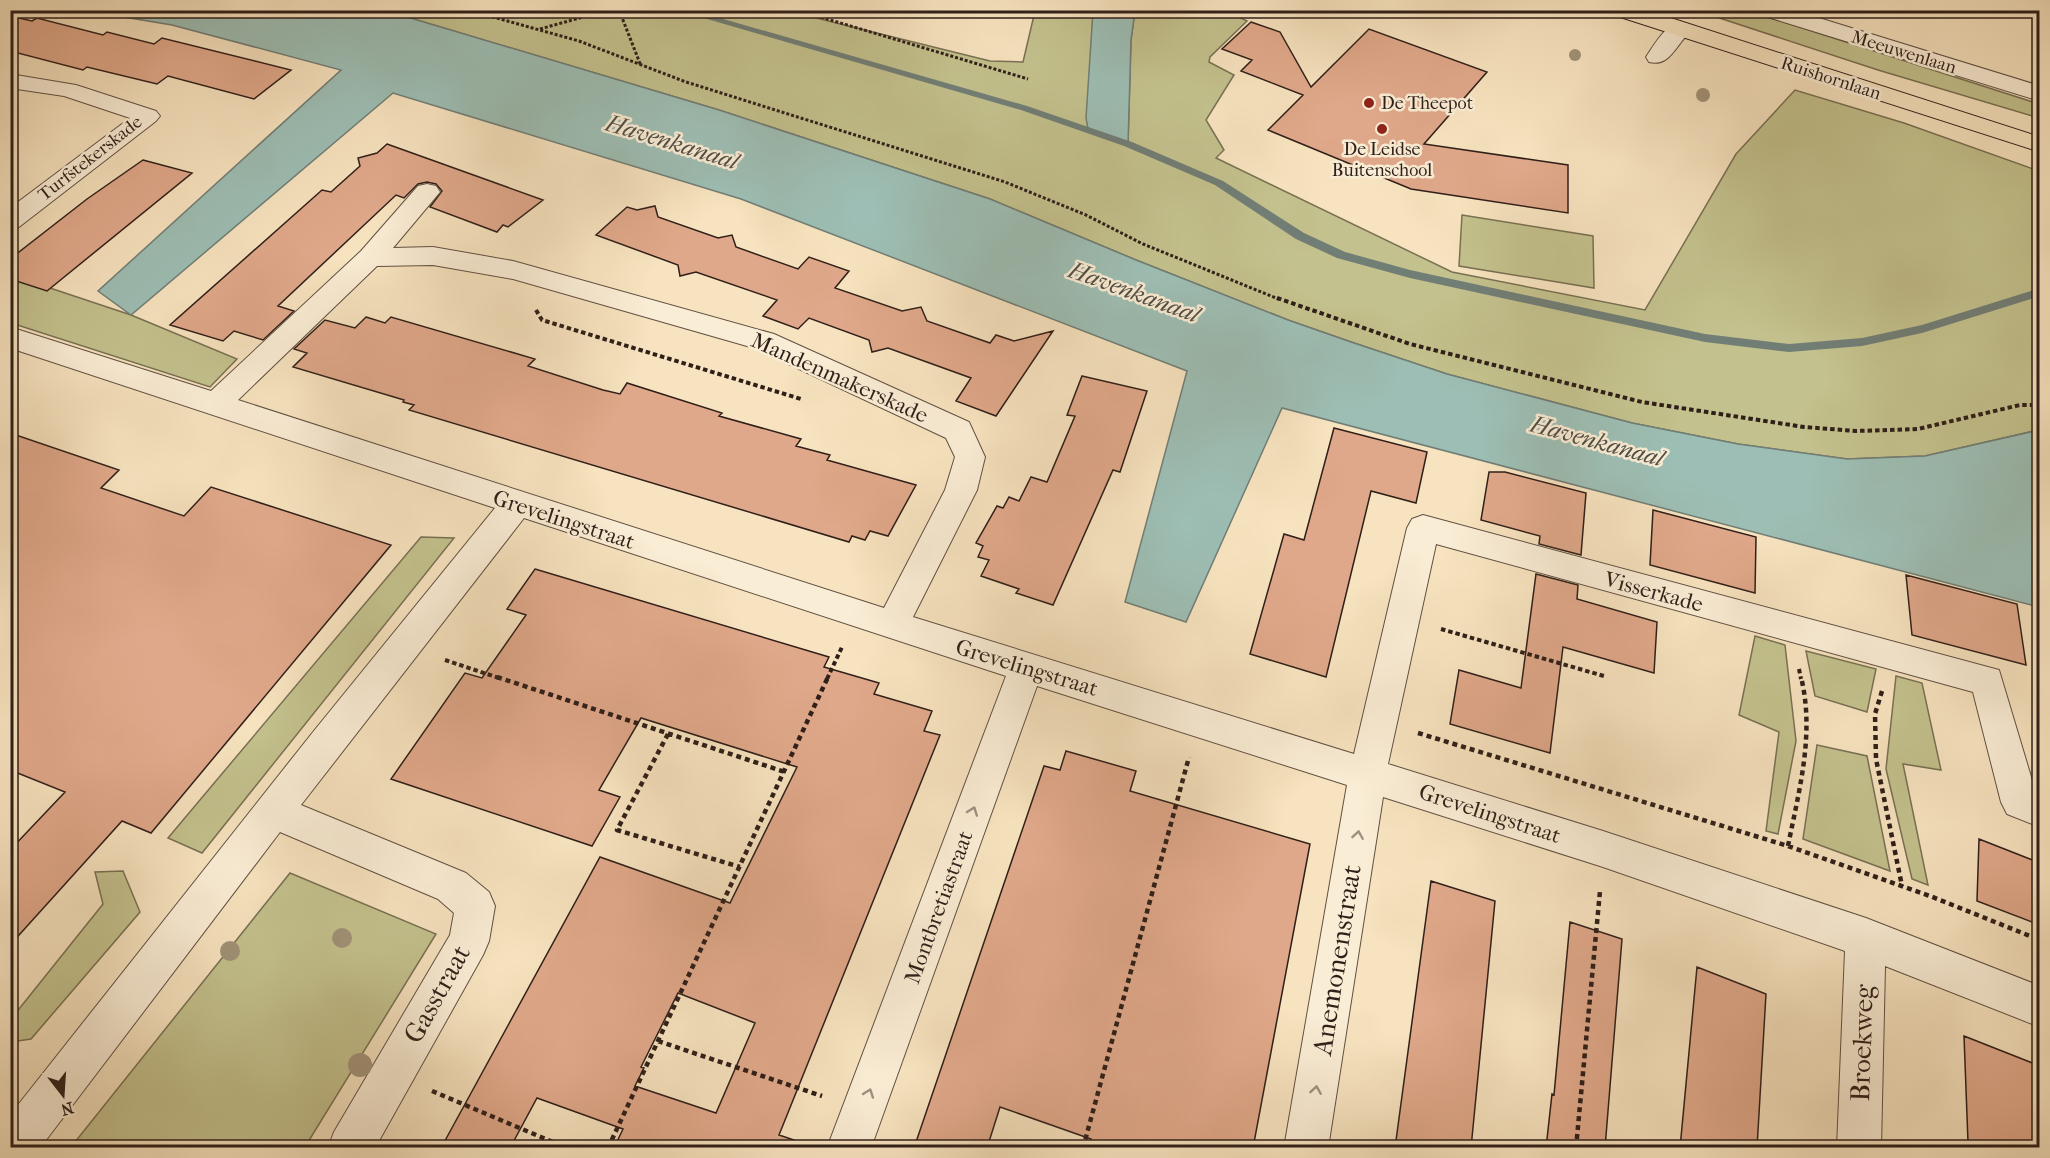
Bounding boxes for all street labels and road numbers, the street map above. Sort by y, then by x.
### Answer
street label: Meeuwenlaan [1849,27,1959,79]
street label: Ruishornlaan [1778,52,1884,105]
street label: Turfstekerskade [34,111,146,205]
street label: Mandenmakerskade [747,327,932,429]
street label: Grevelingstraat [490,485,638,555]
street label: Visserkade [1600,566,1706,618]
street label: Grevelingstraat [952,634,1101,702]
street label: Grevelingstraat [1416,779,1564,849]
street label: Montbretiastraat [899,827,979,987]
street label: Anemonenstraat [1306,862,1368,1059]
street label: Gasstraat [397,939,477,1049]
street label: Broekweg [1844,983,1880,1102]

